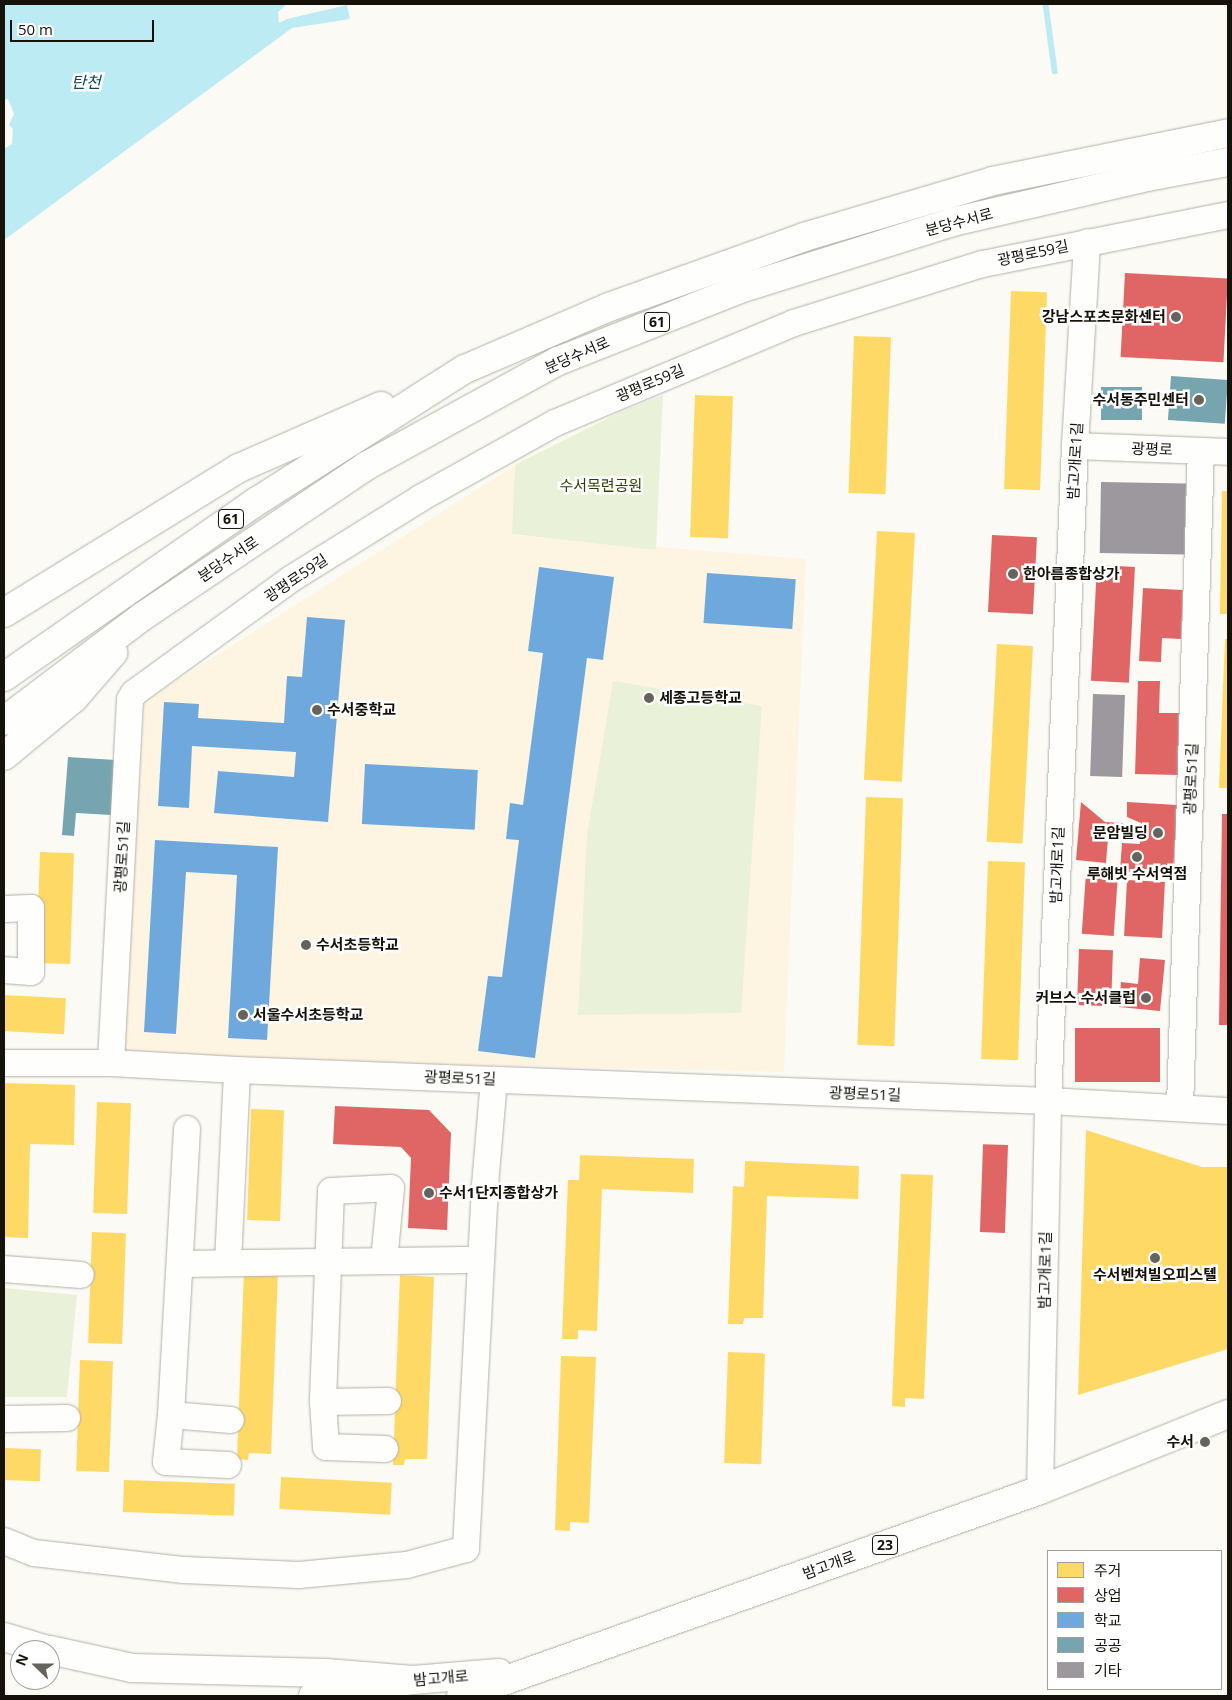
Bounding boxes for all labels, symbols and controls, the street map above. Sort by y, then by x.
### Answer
scale bar [12,10,156,42]
text: 50 m [18,19,53,39]
water label: 탄천 [71,72,101,92]
street label: 분당수서로 [923,204,995,240]
street label: 광평로59길 [996,237,1070,269]
place label: 강남스포츠문화센터 [1042,308,1166,326]
road number: 61 [643,311,671,334]
marker: 강남스포츠문화센터 [1170,311,1182,323]
street label: 분당수서로 [542,333,612,377]
street label: 광평로59길 [613,361,687,405]
place label: 수서동주민센터 [1092,391,1189,409]
marker: 수서동주민센터 [1193,394,1205,406]
street label: 밤고개로1길 [1064,422,1086,500]
street label: 광평로 [1131,439,1173,459]
park label: 수서목련공원 [560,477,642,495]
road number: 61 [217,508,245,530]
street label: 분당수서로 [194,532,262,586]
street label: 광평로59길 [261,550,331,606]
place label: 한아름종합상가 [1023,565,1120,583]
marker: 한아름종합상가 [1007,568,1019,580]
place label: 세종고등학교 [659,689,742,707]
marker: 세종고등학교 [643,692,655,704]
place label: 수서중학교 [327,701,396,719]
marker: 수서중학교 [311,704,323,716]
street label: 광평로51길 [1181,743,1201,815]
street label: 광평로51길 [111,820,133,894]
place label: 문암빌딩 [1093,824,1148,842]
street label: 밤고개로1길 [1047,826,1067,904]
marker: 문암빌딩 [1152,827,1164,839]
marker: 루해빗 수서역점 [1131,851,1143,863]
place label: 루해빗 수서역점 [1087,865,1187,883]
place label: 수서초등학교 [316,936,399,954]
marker: 수서초등학교 [300,939,312,951]
place label: 커브스 수서클럽 [1036,989,1136,1007]
marker: 커브스 수서클럽 [1140,992,1152,1004]
place label: 서울수서초등학교 [253,1006,363,1024]
marker: 서울수서초등학교 [237,1009,249,1021]
street label: 광평로51길 [424,1068,496,1088]
street label: 광평로51길 [829,1084,901,1104]
place label: 수서1단지종합상가 [439,1184,558,1202]
marker: 수서1단지종합상가 [423,1187,435,1199]
street label: 밤고개로1길 [1035,1231,1055,1309]
marker: 수서벤쳐빌오피스텔 [1149,1252,1161,1264]
place label: 수서벤쳐빌오피스텔 [1093,1266,1217,1284]
place label: 수서 [1166,1433,1194,1451]
marker: 수서 [1198,1435,1212,1449]
road number: 23 [871,1534,899,1556]
street label: 밤고개로 [800,1547,858,1583]
legend [1047,1550,1222,1690]
text: 주거 [1094,1560,1122,1580]
text: 상업 [1094,1585,1122,1605]
text: 학교 [1094,1610,1122,1630]
text: 공공 [1094,1635,1122,1655]
north arrow [10,1640,60,1690]
text: N [11,1651,32,1668]
text: 기타 [1094,1660,1122,1680]
street label: 밤고개로 [413,1667,469,1689]

